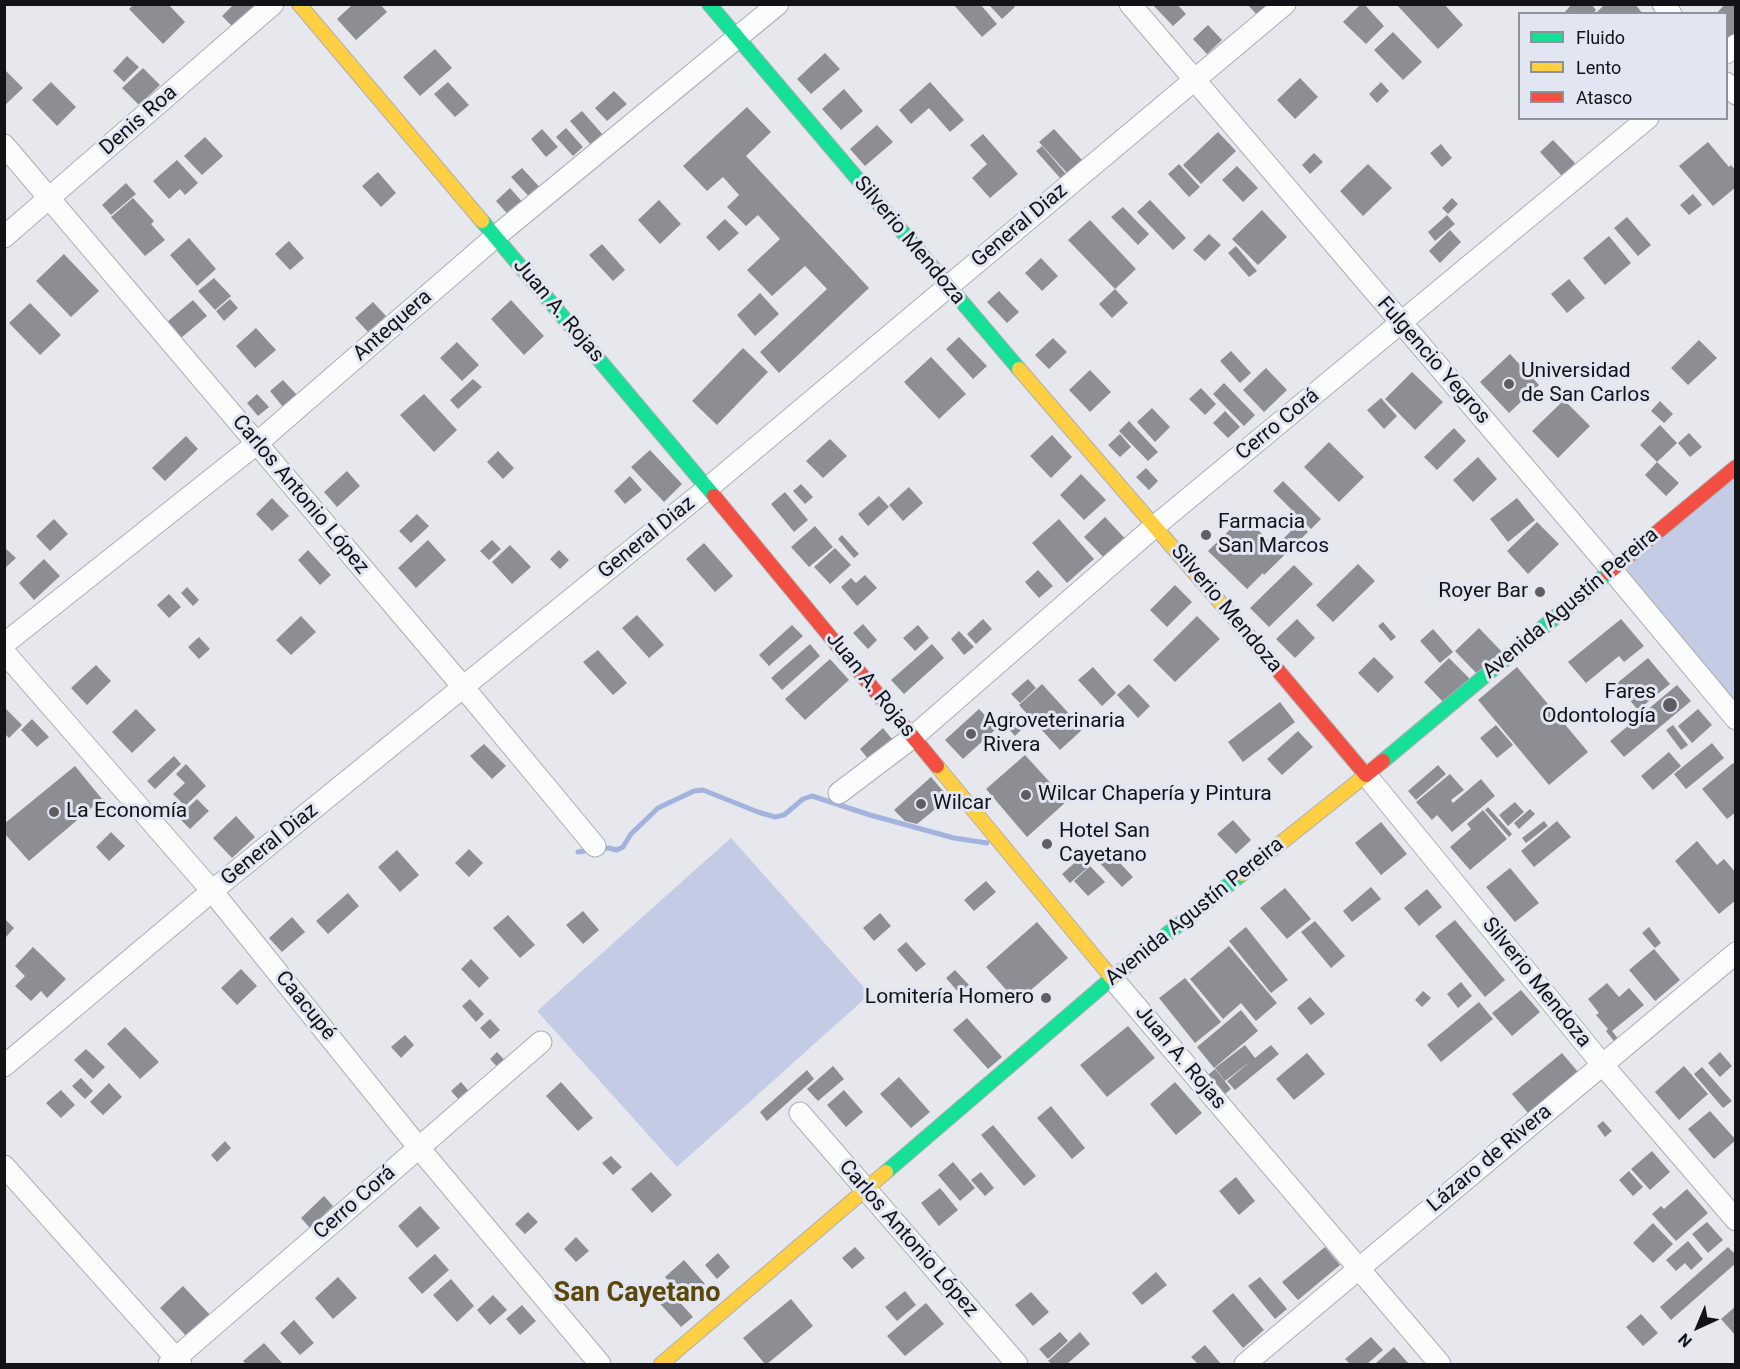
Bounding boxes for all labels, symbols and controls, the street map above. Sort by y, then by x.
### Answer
legend [1518,12,1728,120]
text: Fluido [1576,27,1625,48]
text: Lento [1576,57,1621,78]
street label: Denis Roa [95,81,183,161]
text: Atasco [1576,87,1632,108]
street label: Silverio Mendoza [848,172,970,310]
street label: General Diaz [967,179,1073,273]
street label: Juan A. Rojas [507,254,609,368]
street label: Antequera [348,285,438,367]
street label: Fulgencio Yegros [1371,292,1495,430]
place label: Universidad de San Carlos [1521,359,1650,409]
marker: Universidad de San Carlos [1502,377,1516,391]
street label: Cerro Corá [1231,384,1325,466]
street label: Carlos Antonio López [226,410,374,580]
street label: General Diaz [593,491,701,585]
place label: Farmacia San Marcos [1218,510,1329,560]
street label: Avenida Agustín Pereira [1478,523,1664,685]
marker: Farmacia San Marcos [1199,528,1213,542]
street label: Silverio Mendoza [1165,540,1287,678]
place label: Royer Bar [1438,579,1528,605]
marker: Royer Bar [1533,585,1547,599]
street label: Juan A. Rojas [820,627,920,743]
place label: Fares Odontología [1542,680,1656,730]
marker: Fares Odontología [1661,696,1679,714]
place label: Agroveterinaria Rivera [983,709,1125,759]
marker: Agroveterinaria Rivera [964,727,978,741]
place label: Wilcar Chapería y Pintura [1038,782,1272,808]
marker: Wilcar Chapería y Pintura [1019,788,1033,802]
place label: Wilcar [933,791,991,817]
marker: Wilcar [914,797,928,811]
street label: General Diaz [216,798,324,892]
place label: La Economía [66,799,187,825]
marker: La Economía [47,805,61,819]
place label: Hotel San Cayetano [1059,819,1150,869]
street label: Avenida Agustín Pereira [1101,832,1289,992]
marker: Hotel San Cayetano [1040,837,1054,851]
street label: Silverio Mendoza [1476,913,1596,1053]
street label: Caacupé [269,966,341,1046]
place label: Lomitería Homero [865,985,1034,1011]
marker: Lomitería Homero [1039,991,1053,1005]
street label: Juan A. Rojas [1129,1001,1231,1115]
street label: Lázaro de Rivera [1423,1100,1557,1218]
street label: Carlos Antonio López [833,1155,983,1323]
street label: Cerro Corá [309,1161,401,1245]
district label: San Cayetano [554,1278,720,1310]
north arrow [1668,1297,1728,1357]
text: N [1674,1330,1696,1351]

